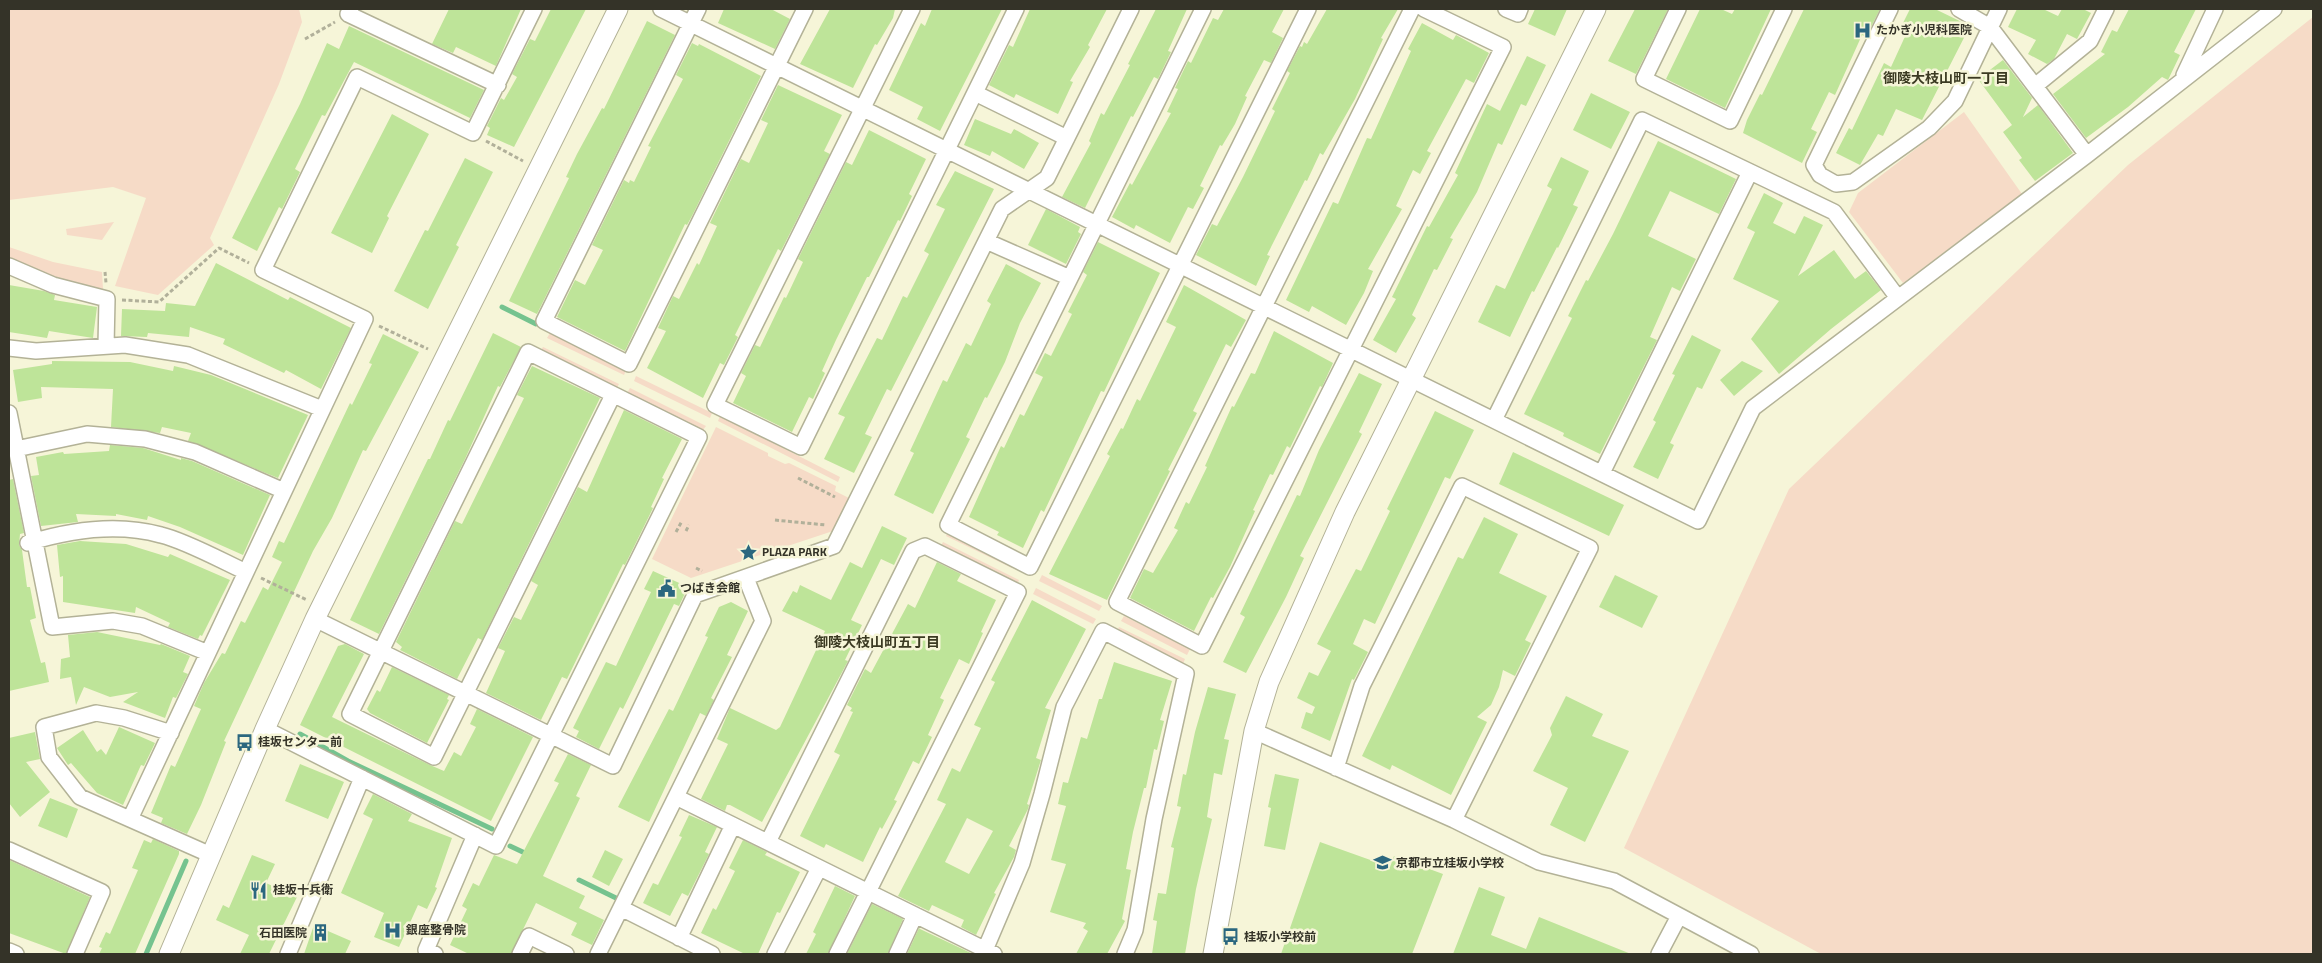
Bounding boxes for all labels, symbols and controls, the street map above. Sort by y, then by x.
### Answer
hospital icon: たかぎ小児科医院 [1852,20,1872,40]
place label: たかぎ小児科医院 [1876,20,1972,39]
district label: 御陵大枝山町一丁目 [1883,67,2009,88]
place icon: PLAZA PARK [738,542,758,562]
place label: PLAZA PARK [762,542,827,561]
public building icon: つばき会館 [656,578,676,598]
place label: つばき会館 [680,578,740,597]
district label: 御陵大枝山町五丁目 [814,631,940,652]
bus stop icon: 桂坂センター前 [234,732,254,752]
place label: 桂坂センター前 [258,732,342,751]
school or university icon: 京都市立桂坂小学校 [1372,853,1392,873]
place label: 京都市立桂坂小学校 [1396,853,1504,872]
restaurant icon: 桂坂十兵衛 [249,880,269,900]
place label: 桂坂十兵衛 [273,880,333,899]
hospital icon: 銀座整骨院 [382,920,402,940]
place label: 銀座整骨院 [405,920,466,939]
place label: 石田医院 [259,923,307,942]
building icon: 石田医院 [311,923,331,943]
bus stop icon: 桂坂小学校前 [1220,927,1240,947]
place label: 桂坂小学校前 [1244,927,1316,946]

